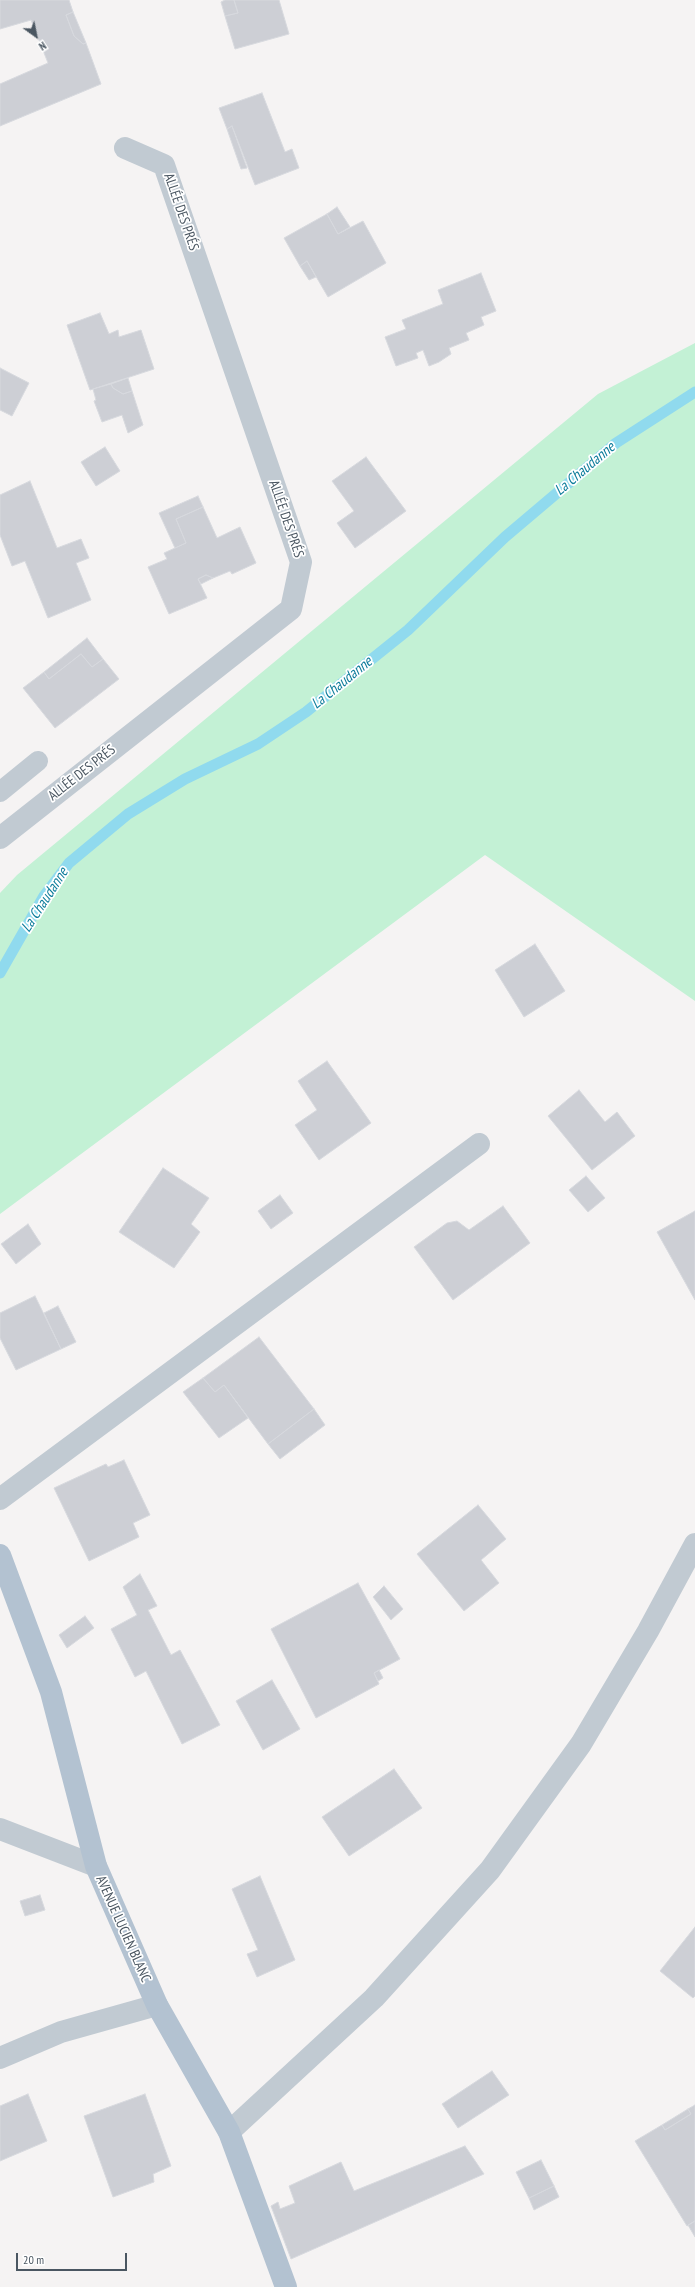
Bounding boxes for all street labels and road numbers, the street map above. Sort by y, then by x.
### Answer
street label: ALLÉE DES PRÉS [160,171,202,253]
street label: ALLÉE DES PRÉS [265,478,307,560]
street label: ALLÉE DES PRÉS [45,742,119,804]
street label: AVENUE LUCIEN BLANC [92,1873,154,1985]

